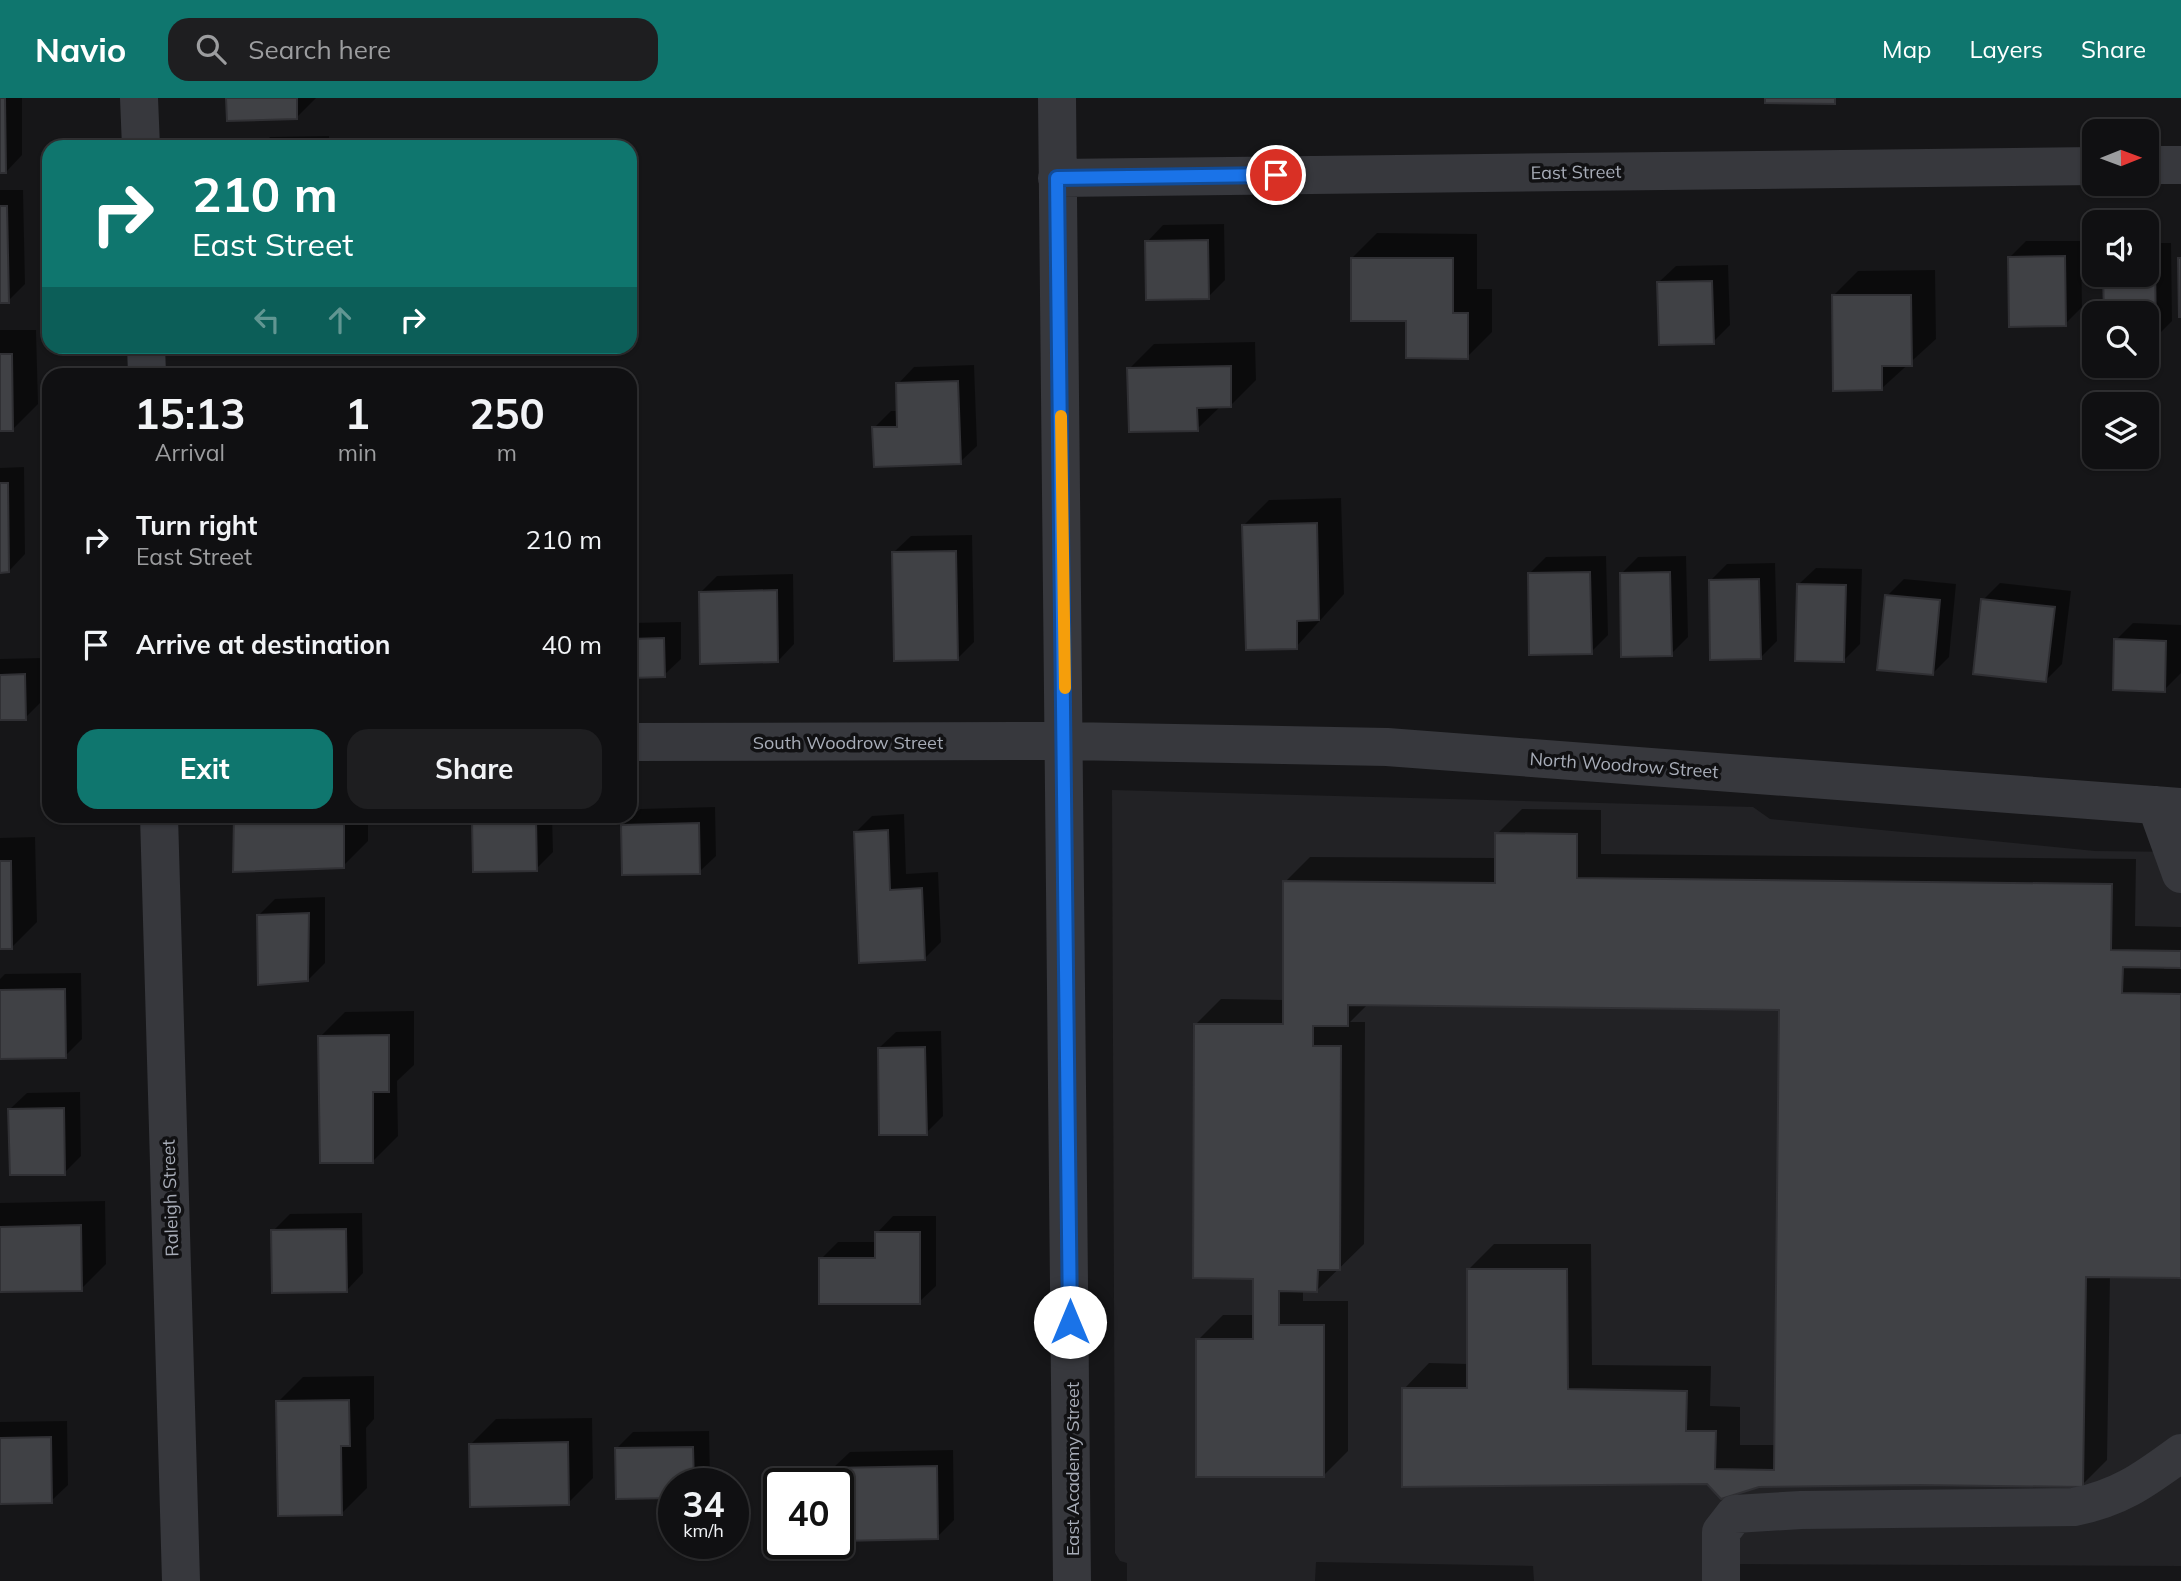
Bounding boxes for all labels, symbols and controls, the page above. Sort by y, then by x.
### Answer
search box [168,18,658,81]
text: Navio [35,29,126,70]
icon: search [192,30,230,68]
text: Search here [248,33,391,66]
text: Map [1882,34,1931,64]
text: Layers [1969,34,2043,64]
text: Share [2081,34,2146,64]
north arrow [2082,119,2160,196]
map controls [2082,119,2159,469]
pin [1246,145,1306,205]
icon: arrive [1257,156,1295,194]
street label: East Street [1530,160,1622,184]
text: 210 m [192,163,338,224]
icon: right [77,168,168,259]
button: sound [2082,210,2159,287]
text: East Street [192,224,354,264]
icon: left [248,301,286,339]
icon: ahead [321,301,359,339]
icon: right [394,301,432,339]
button: search [2082,301,2159,378]
text: 15:13 [134,387,245,440]
text: 1 [345,387,370,440]
text: 250 [469,387,545,440]
button: layers [2082,392,2159,469]
text: Arrival [155,438,225,467]
text: min [338,438,377,467]
text: m [497,438,517,467]
text: Turn right [136,509,257,542]
icon: right [77,521,115,559]
text: 210 m [526,523,602,556]
text: East Street [136,542,252,571]
icon: arrive [77,626,115,664]
text: Arrive at destination [136,628,391,661]
text: 40 m [541,628,602,661]
button: Exit [77,729,333,809]
button: Share [347,729,602,809]
street label: South Woodrow Street [753,731,943,754]
street label: North Woodrow Street [1529,747,1719,783]
street label: Raleigh Street [156,1139,184,1257]
position arrow [1033,1285,1107,1359]
street label: East Academy Street [1061,1382,1084,1556]
speed limit sign: 40 [763,1468,854,1559]
text: 34 [682,1482,725,1526]
text: km/h [683,1519,724,1542]

